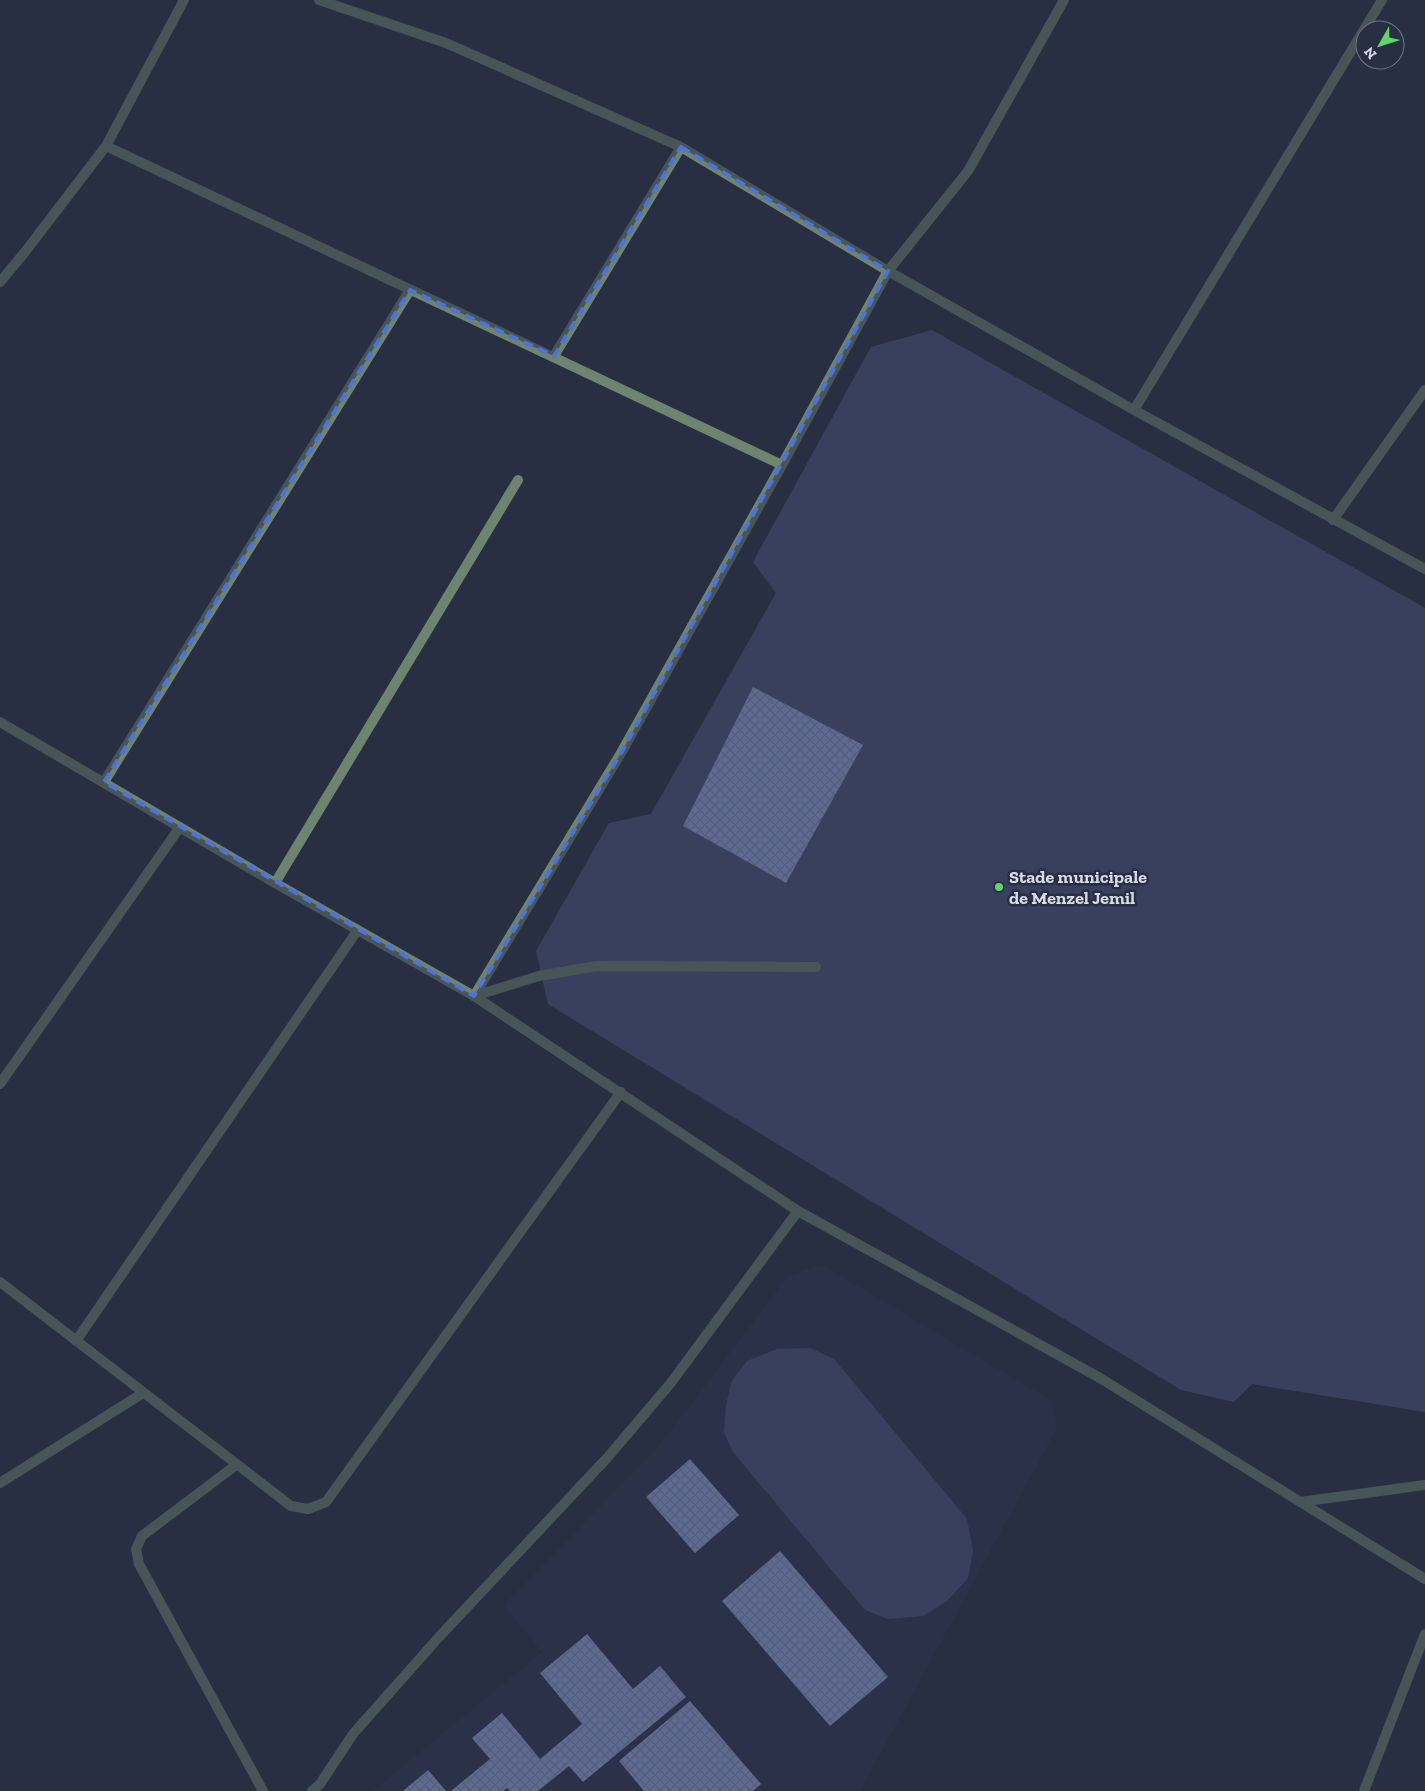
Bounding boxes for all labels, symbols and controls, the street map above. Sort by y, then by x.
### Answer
north arrow [1355,20,1405,70]
text: N [1360,43,1380,62]
place label: Stade municipale de Menzel Jemil [1009,866,1147,909]
marker: Stade municipale de Menzel Jemil [993,881,1005,893]

